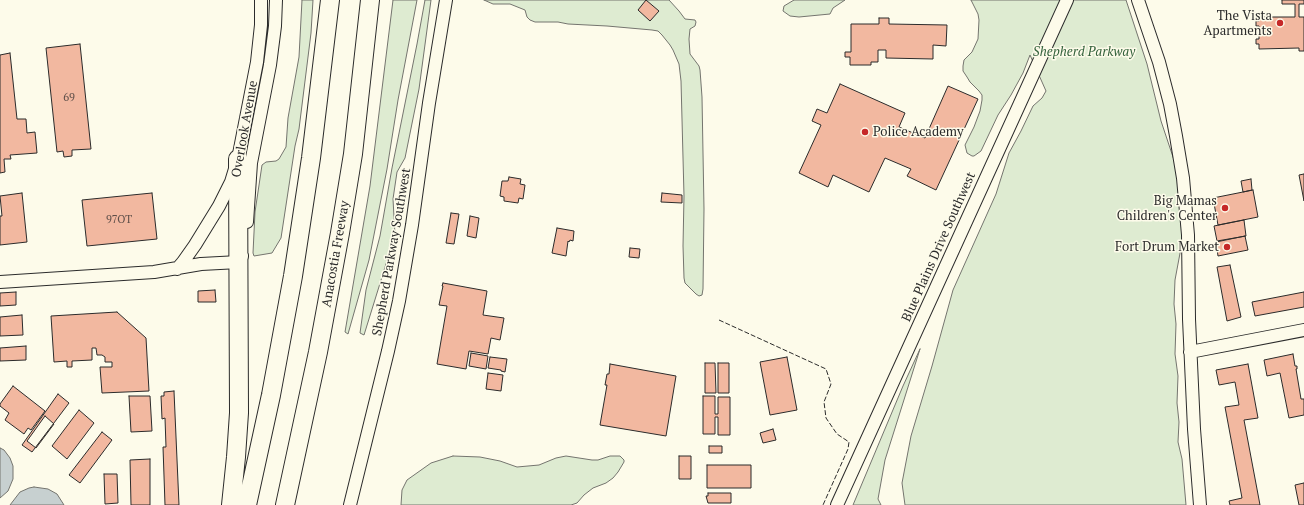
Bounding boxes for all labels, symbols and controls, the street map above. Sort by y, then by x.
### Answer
place label: The Vista Apartments [1203,8,1272,39]
marker: The Vista Apartments [1275,18,1285,28]
park label: Shepherd Parkway [1033,44,1135,60]
street label: Overlook Avenue [229,79,261,179]
house number: 69 [63,91,75,105]
place label: Police Academy [873,124,963,140]
marker: Police Academy [860,127,870,137]
street label: Shepherd Parkway Southwest [370,167,414,337]
street label: Blue Plains Drive Southwest [899,170,979,324]
place label: Big Mamas Children's Center [1117,193,1217,224]
street label: Anacostia Freeway [319,199,353,309]
marker: Big Mamas Children's Center [1220,203,1230,213]
house number: 97OT [106,213,132,227]
place label: Fort Drum Market [1115,239,1219,255]
marker: Fort Drum Market [1222,242,1232,252]

